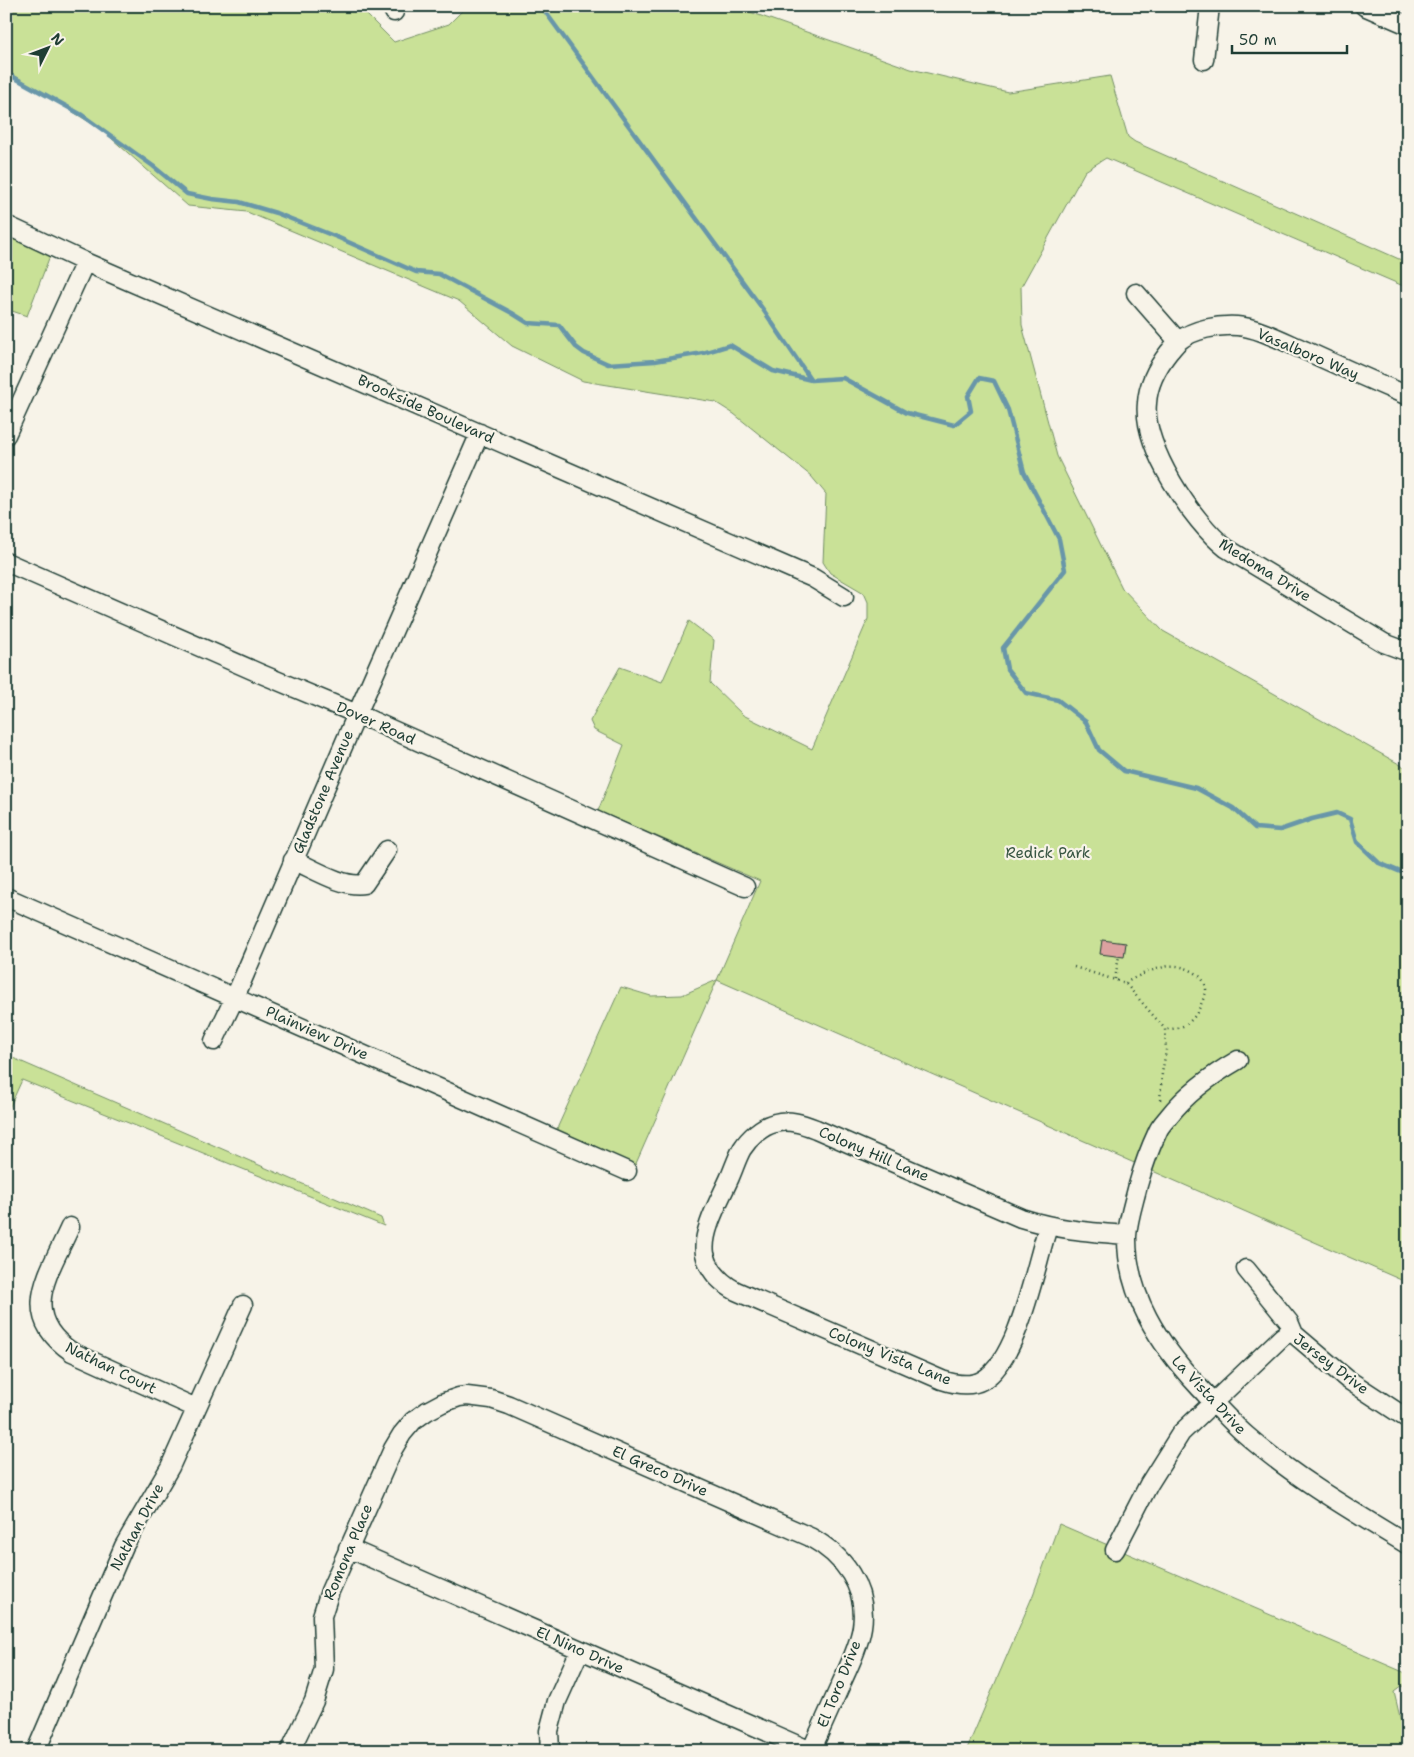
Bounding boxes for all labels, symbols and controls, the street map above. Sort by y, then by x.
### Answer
north arrow [22,22,72,72]
scale bar [1232,22,1346,54]
text: N [47,29,68,49]
text: 50 m [1239,30,1277,50]
street label: Vasalboro Way [1254,323,1362,385]
street label: Brookside Boulevard [354,370,498,448]
street label: Medoma Drive [1215,534,1315,606]
street label: Dover Road [333,697,419,750]
street label: Gladstone Avenue [288,727,358,857]
park label: Redick Park [1006,843,1090,863]
street label: Plainview Drive [262,1001,372,1065]
street label: Colony Hill Lane [816,1122,932,1186]
street label: Colony Vista Lane [826,1322,954,1390]
street label: Jersey Drive [1289,1329,1373,1399]
street label: Nathan Court [62,1337,160,1399]
street label: La Vista Drive [1167,1351,1251,1439]
street label: El Greco Drive [609,1441,711,1501]
street label: Nathan Drive [106,1480,168,1574]
street label: Romona Place [319,1501,377,1603]
street label: El Nino Drive [533,1622,627,1678]
street label: El Toro Drive [812,1637,866,1731]

